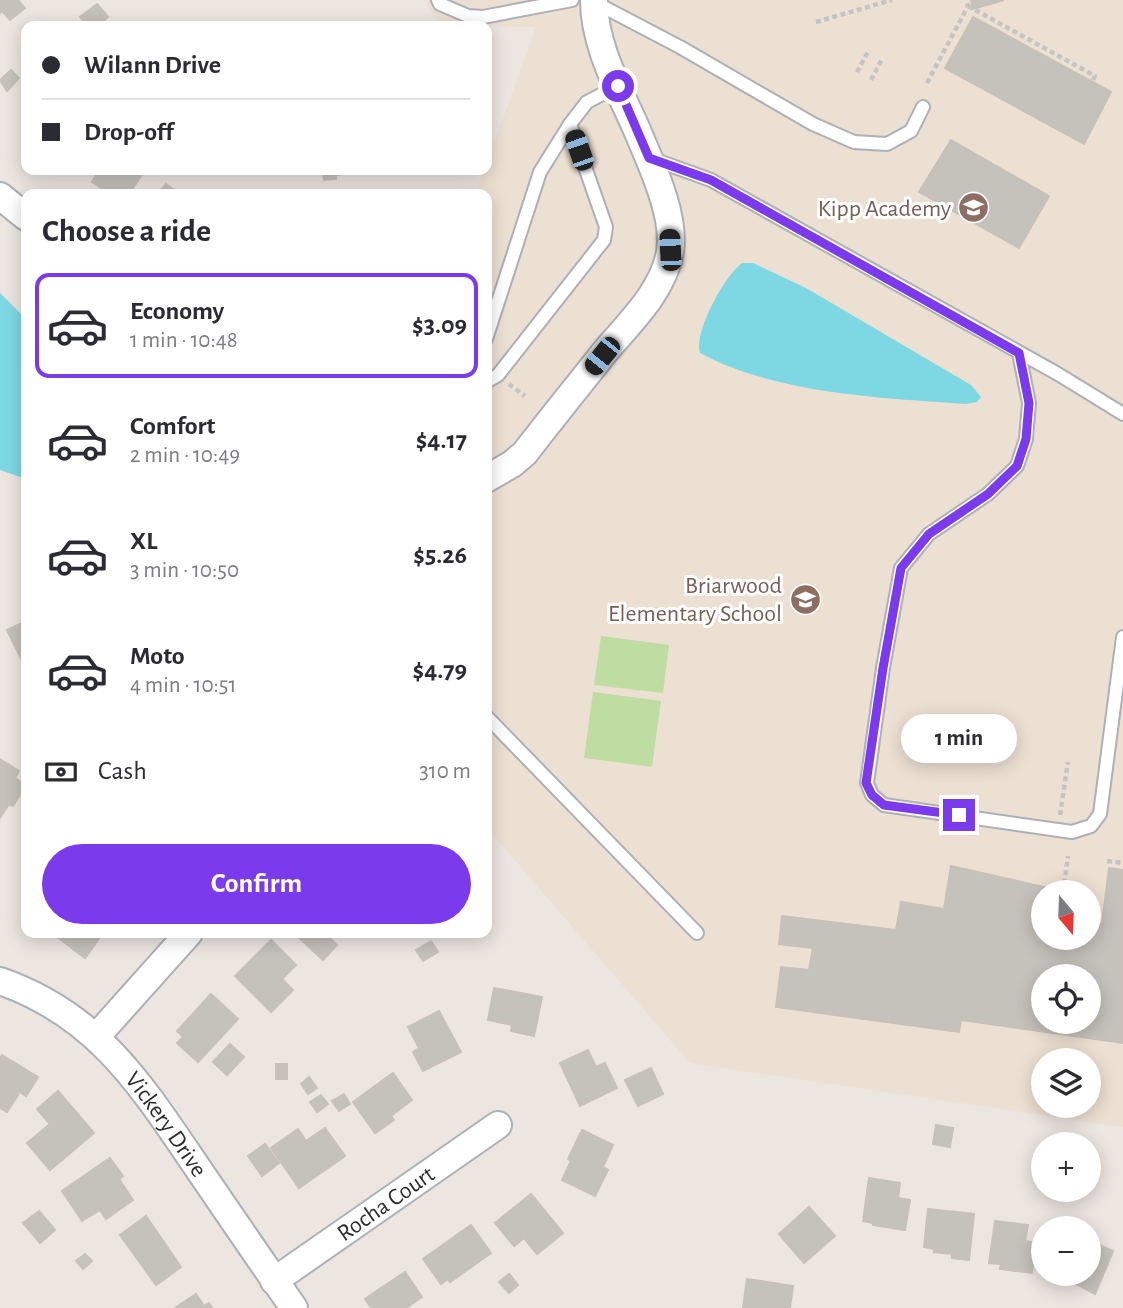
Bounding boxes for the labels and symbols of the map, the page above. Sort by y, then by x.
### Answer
route start [602,70,634,102]
car [563,127,596,173]
school or university icon: Kipp Academy [957,191,991,225]
place label: Kipp Academy [818,197,951,221]
car [659,228,682,272]
car [581,333,624,379]
place label: Briarwood Elementary School [608,574,782,626]
school or university icon: Briarwood Elementary School [788,582,822,616]
callout: 1 min [901,714,1017,762]
route end [943,799,975,831]
north arrow [1031,880,1101,950]
street label: Vickery Drive [120,1068,211,1181]
street label: Rocha Court [333,1162,439,1246]

